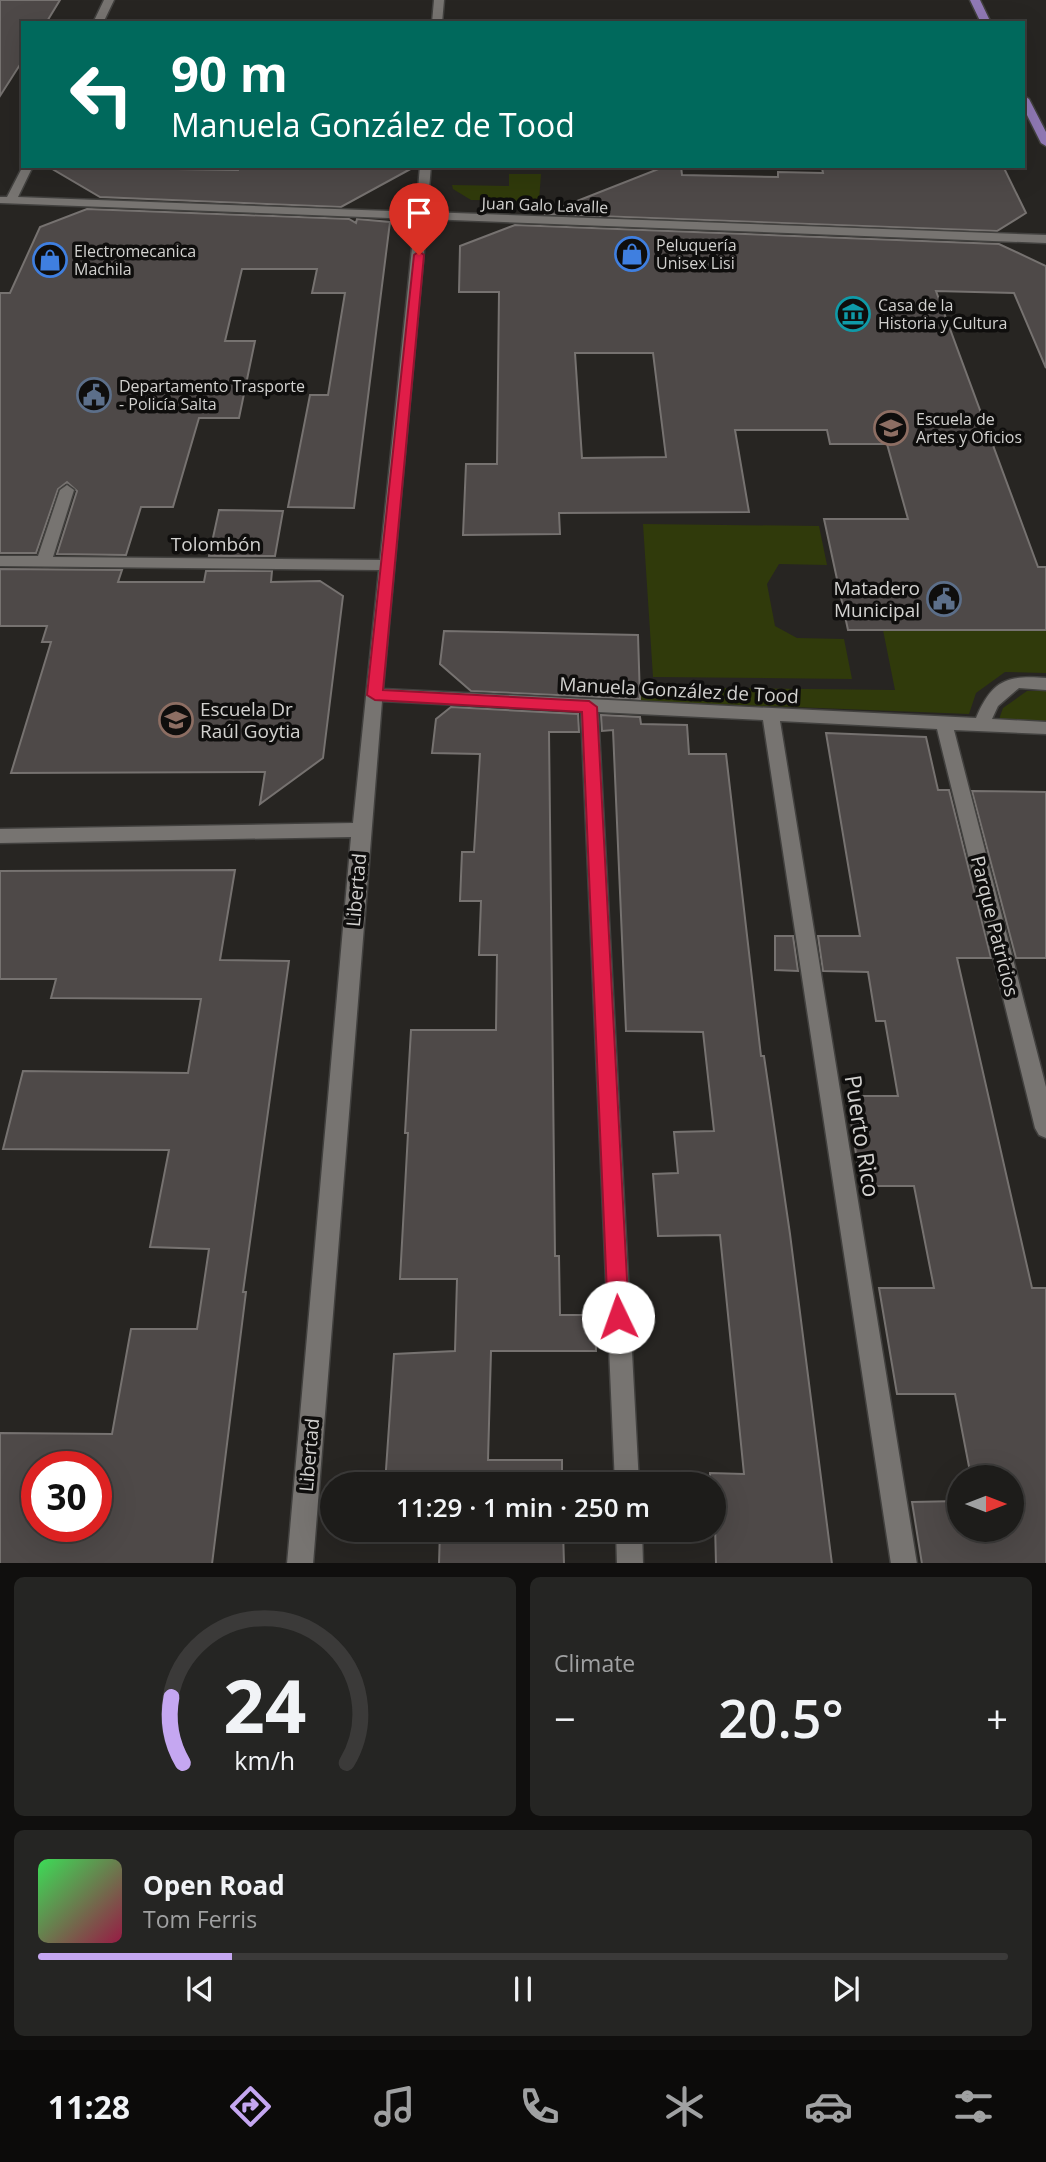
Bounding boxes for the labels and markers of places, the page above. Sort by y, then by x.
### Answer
pin [389,183,449,255]
place label: Peluquería Unisex Lisi [656,234,737,274]
shop icon: Peluquería Unisex Lisi [613,235,651,273]
place label: Electromecanica Machila [74,240,196,280]
shop icon: Electromecanica Machila [31,241,69,279]
place label: Casa de la Historia y Cultura [878,294,1007,334]
museum icon: Casa de la Historia y Cultura [834,295,872,333]
place label: Departamento Trasporte - Policía Salta [119,375,305,415]
public building icon: Departamento Trasporte - Policía Salta [75,376,113,414]
place label: Escuela de Artes y Oficios [916,408,1022,448]
school or university icon: Escuela de Artes y Oficios [872,409,910,447]
place label: Matadero Municipal [834,575,920,623]
public building icon: Matadero Municipal [925,580,963,618]
place label: Escuela Dr Raúl Goytia [200,696,301,744]
school or university icon: Escuela Dr Raúl Goytia [157,701,195,739]

